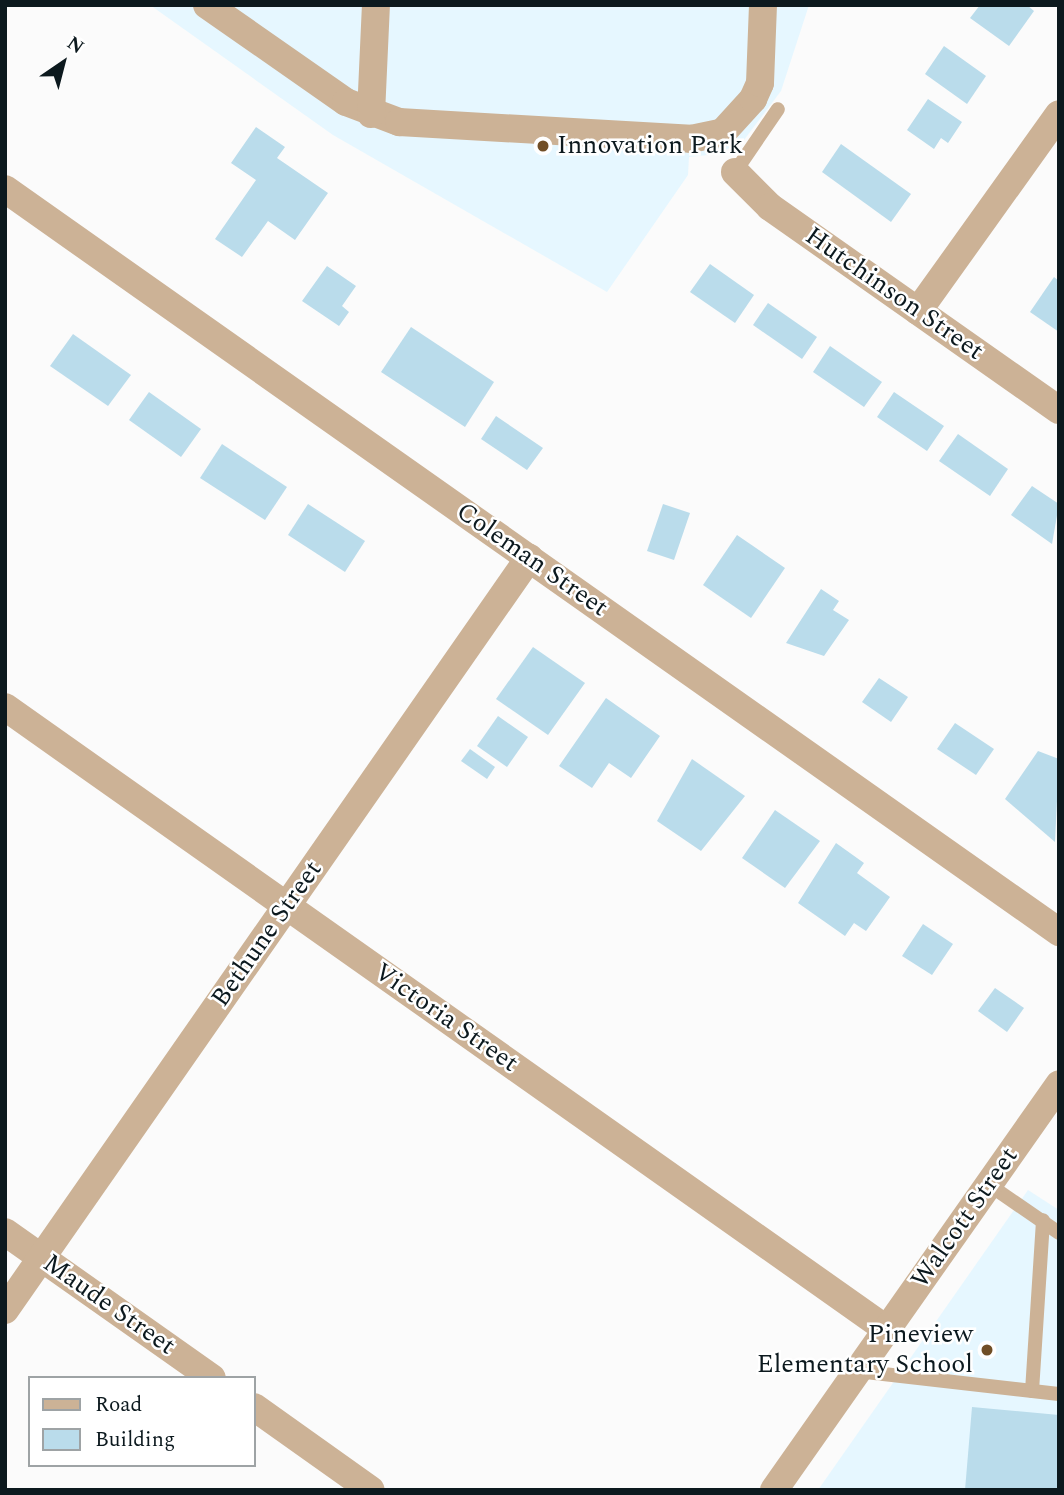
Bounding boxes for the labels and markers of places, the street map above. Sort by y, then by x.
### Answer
place label: Innovation Park [557,130,743,162]
marker: Innovation Park [535,138,551,154]
place label: Pineview Elementary School [757,1319,973,1380]
marker: Pineview Elementary School [979,1342,995,1358]

